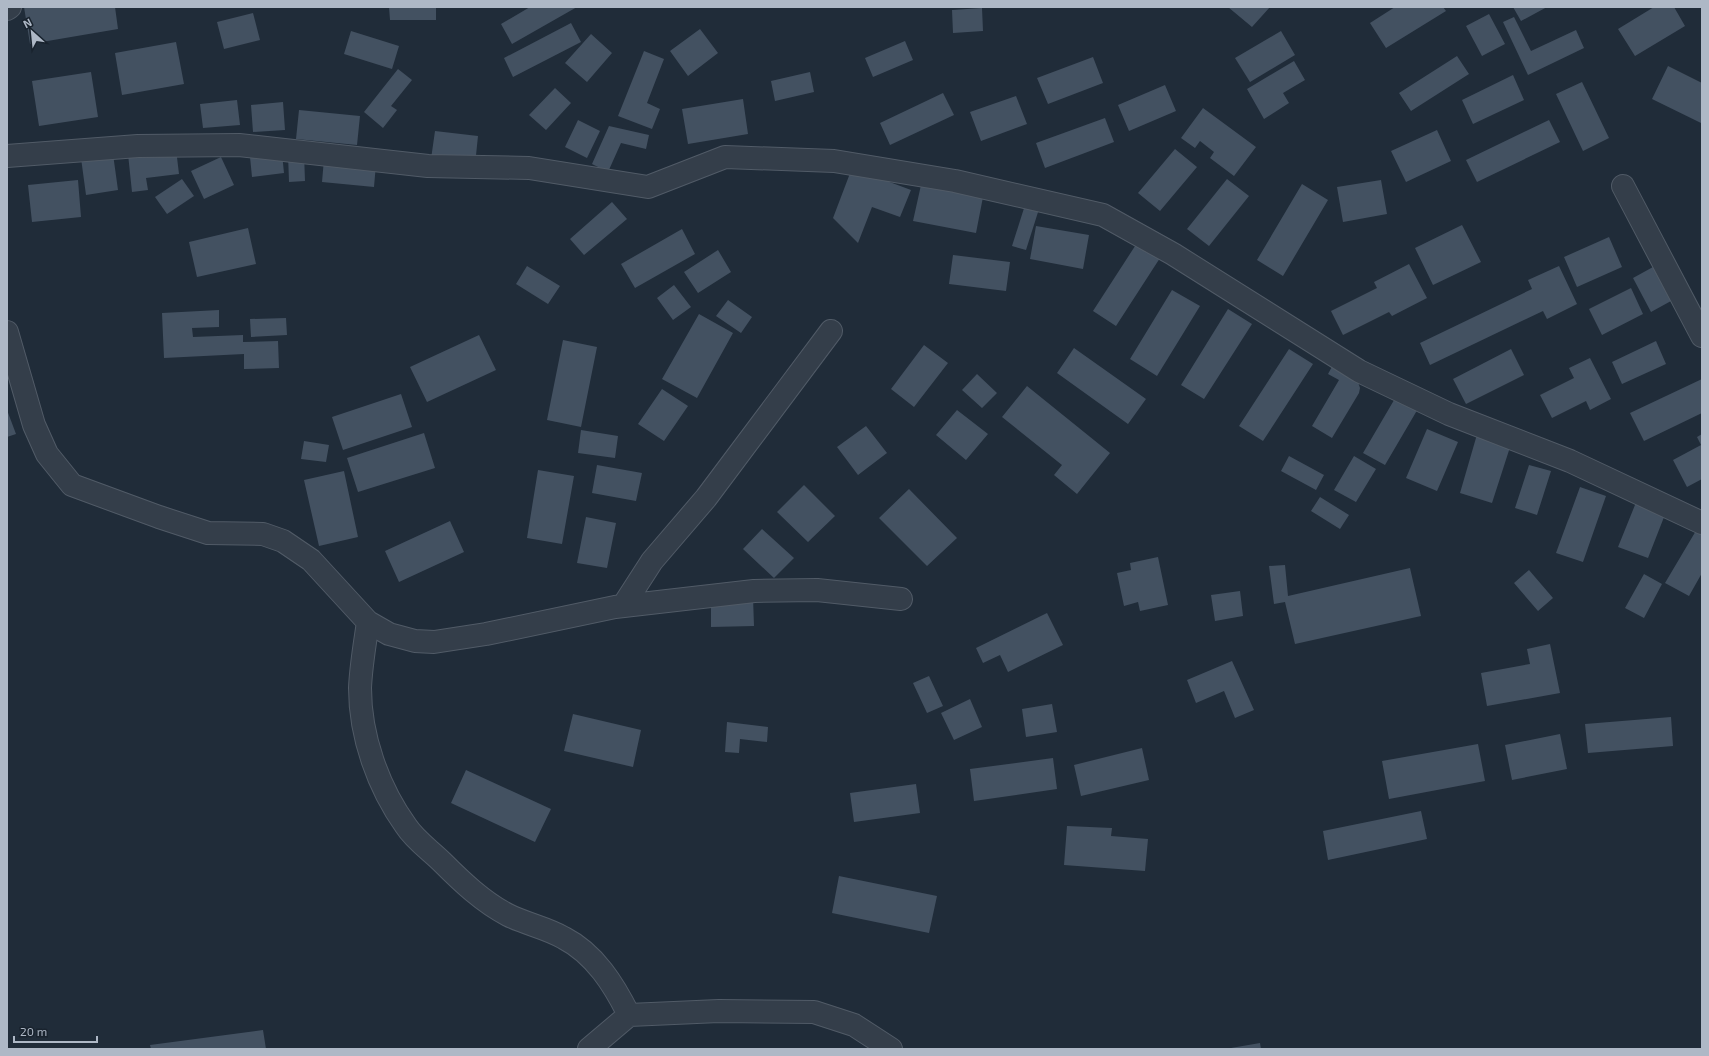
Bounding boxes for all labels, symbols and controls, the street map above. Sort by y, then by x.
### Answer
north arrow [12,12,52,52]
text: N [21,15,34,30]
scale bar [14,1018,97,1044]
text: 20 m [20,1024,47,1038]

